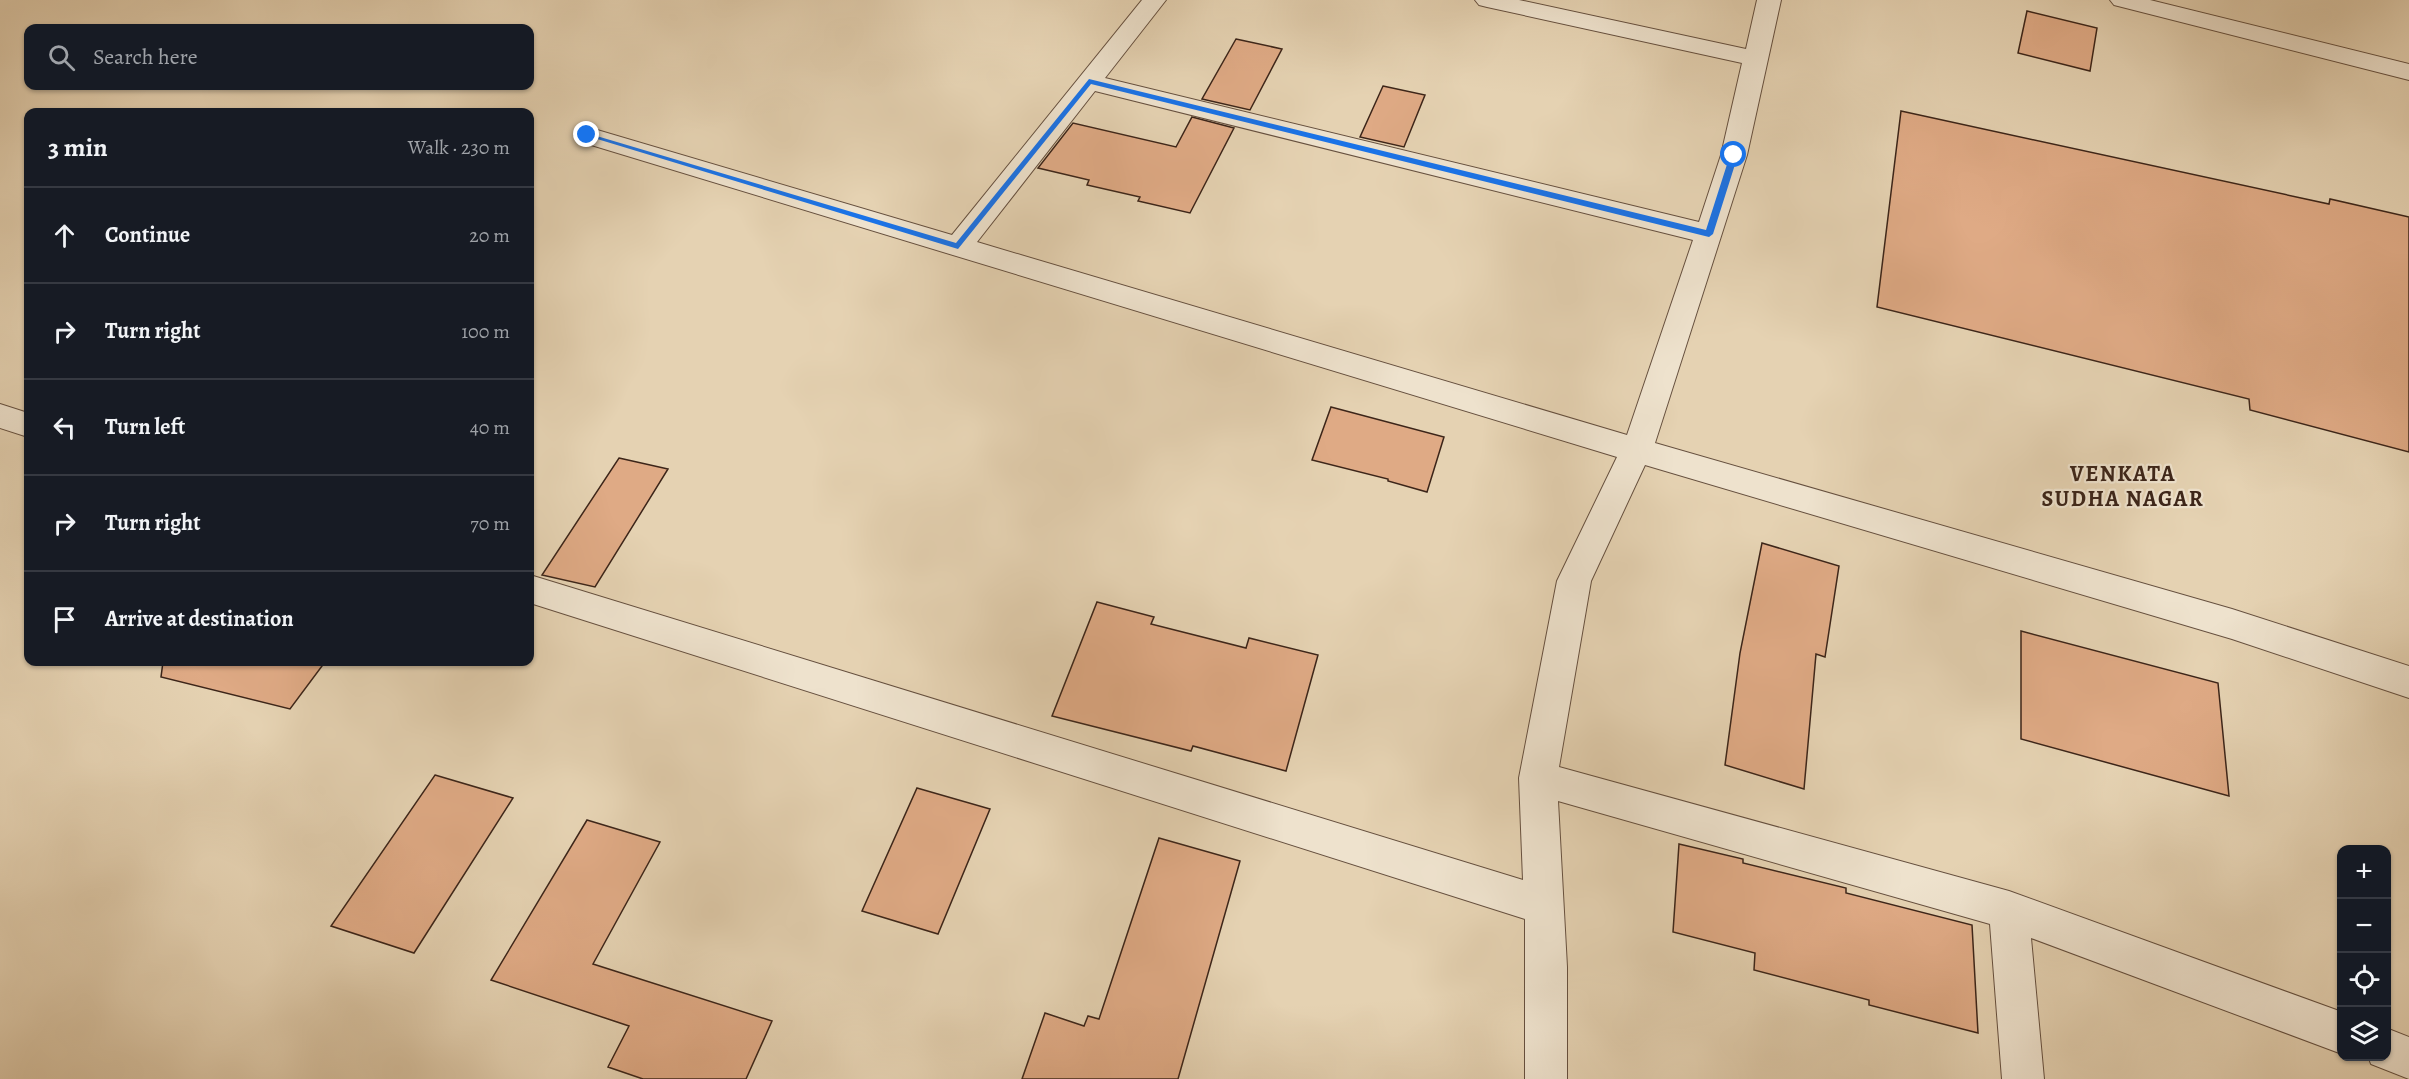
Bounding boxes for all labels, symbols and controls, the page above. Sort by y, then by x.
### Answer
search box [24,24,534,90]
icon: search [45,41,78,74]
text: Search here [93,42,198,72]
route end [573,121,599,147]
text: 3 min [48,130,108,165]
text: Walk · 230 m [408,134,510,161]
route start [1720,141,1746,167]
icon: ahead [48,219,81,252]
text: Continue [105,220,190,250]
text: 20 m [469,222,510,249]
icon: right [48,315,81,348]
text: Turn right [105,316,201,346]
text: 100 m [461,318,510,345]
icon: left [48,411,81,444]
text: Turn left [105,412,185,442]
text: 40 m [470,414,510,441]
district label: VENKATA SUDHA NAGAR [2042,459,2204,514]
icon: right [48,507,81,540]
text: Turn right [105,508,201,538]
text: 70 m [470,510,510,537]
icon: arrive [48,603,81,636]
text: Arrive at destination [105,604,294,634]
map controls [2337,845,2391,1061]
button: + [2337,845,2391,899]
button: − [2337,899,2391,953]
button: locate [2337,953,2391,1007]
button: layers [2337,1007,2391,1061]

